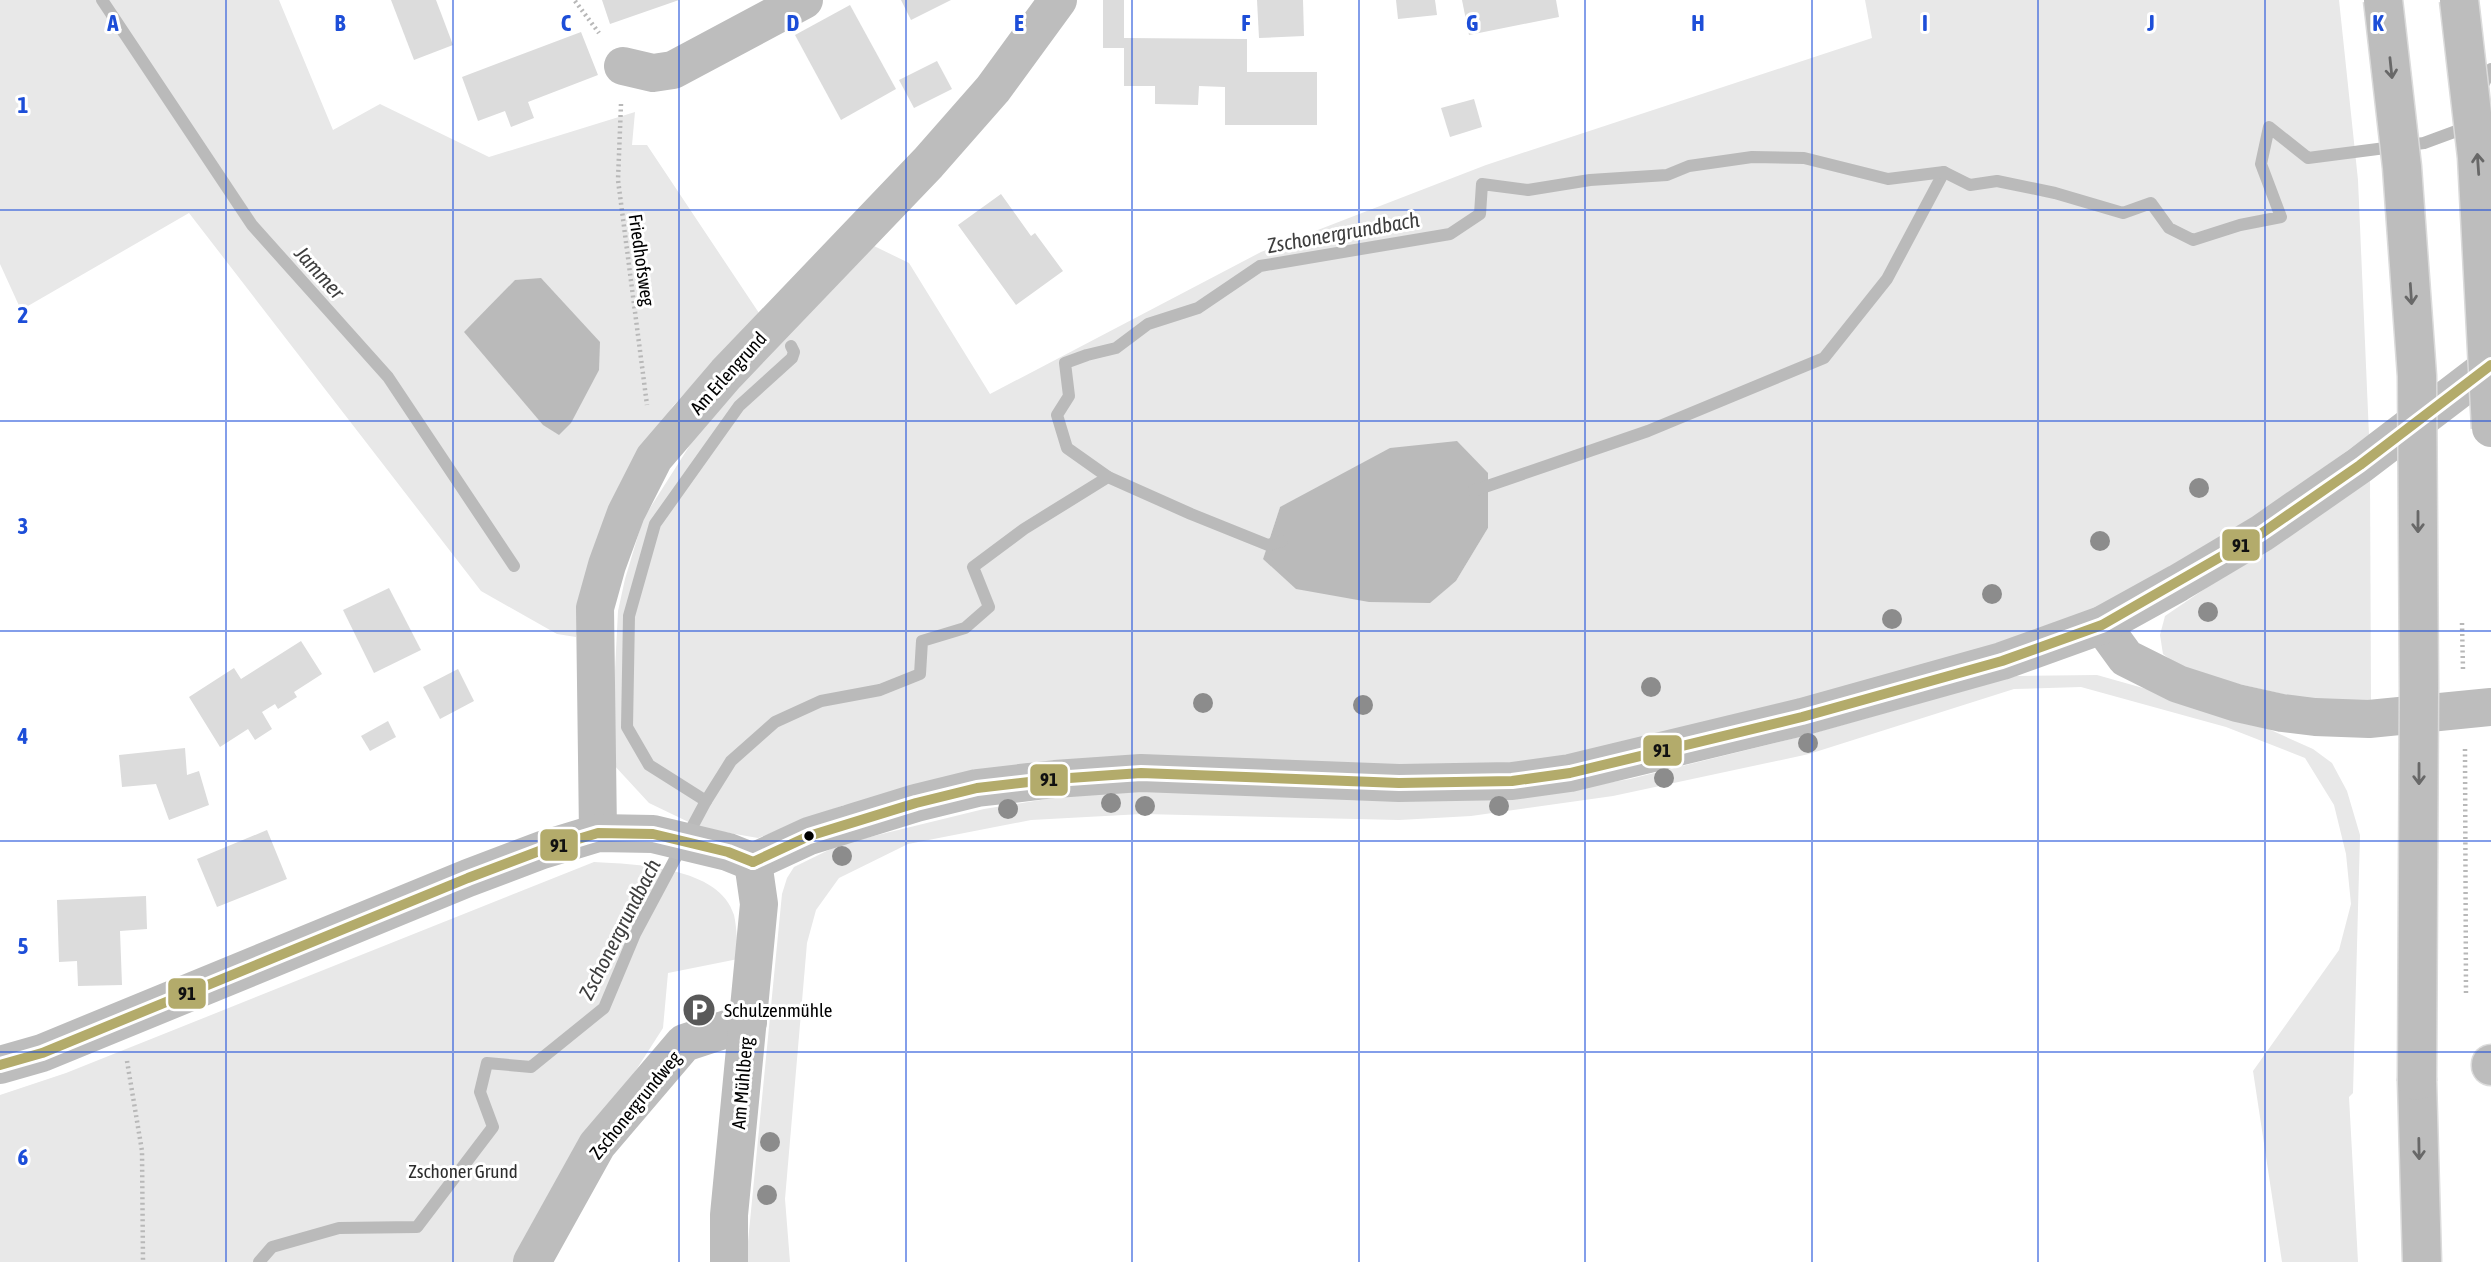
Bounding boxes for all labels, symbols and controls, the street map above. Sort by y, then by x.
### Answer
text: A [106,10,119,36]
text: B [335,10,346,36]
text: C [561,10,572,36]
text: D [787,10,800,36]
text: E [1014,10,1024,36]
text: F [1241,10,1251,36]
text: G [1466,10,1478,36]
text: H [1691,10,1705,36]
text: I [1922,10,1928,36]
text: J [2146,10,2155,36]
text: K [2372,10,2384,36]
one-way arrow [2385,56,2398,79]
text: 1 [18,92,29,118]
one-way arrow [2471,154,2484,176]
water label: Zschonergrundbach [1265,207,1421,257]
street label: Friedhofsweg [625,212,659,308]
water label: Jammer [290,240,350,304]
one-way arrow [2405,283,2418,305]
text: 2 [18,302,28,328]
street label: Am Erlengrund [685,327,771,419]
one-way arrow [2411,510,2425,533]
text: 3 [18,513,28,539]
line badge: 91 [2221,528,2261,562]
text: 91 [2232,534,2250,556]
text: 4 [17,723,29,749]
line badge: 91 [1642,734,1683,767]
text: 91 [1653,739,1671,761]
one-way arrow [2412,762,2425,785]
line badge: 91 [1029,763,1069,797]
text: 91 [1040,768,1058,790]
line badge: 91 [539,828,579,862]
unlabelled marker [802,829,816,843]
text: 91 [550,834,568,856]
water label: Zschonergrundbach [573,855,665,1003]
text: 5 [18,933,29,959]
line badge: 91 [167,977,207,1010]
text: 91 [178,982,196,1004]
parking icon: Schulzenmühle [680,991,718,1029]
place label: Schulzenmühle [724,999,832,1021]
street label: Am Mühlberg [727,1035,757,1130]
street label: Zschonergrundweg [585,1046,686,1163]
one-way arrow [2412,1137,2426,1160]
text: 6 [18,1144,29,1170]
park label: Zschoner Grund [408,1160,518,1182]

